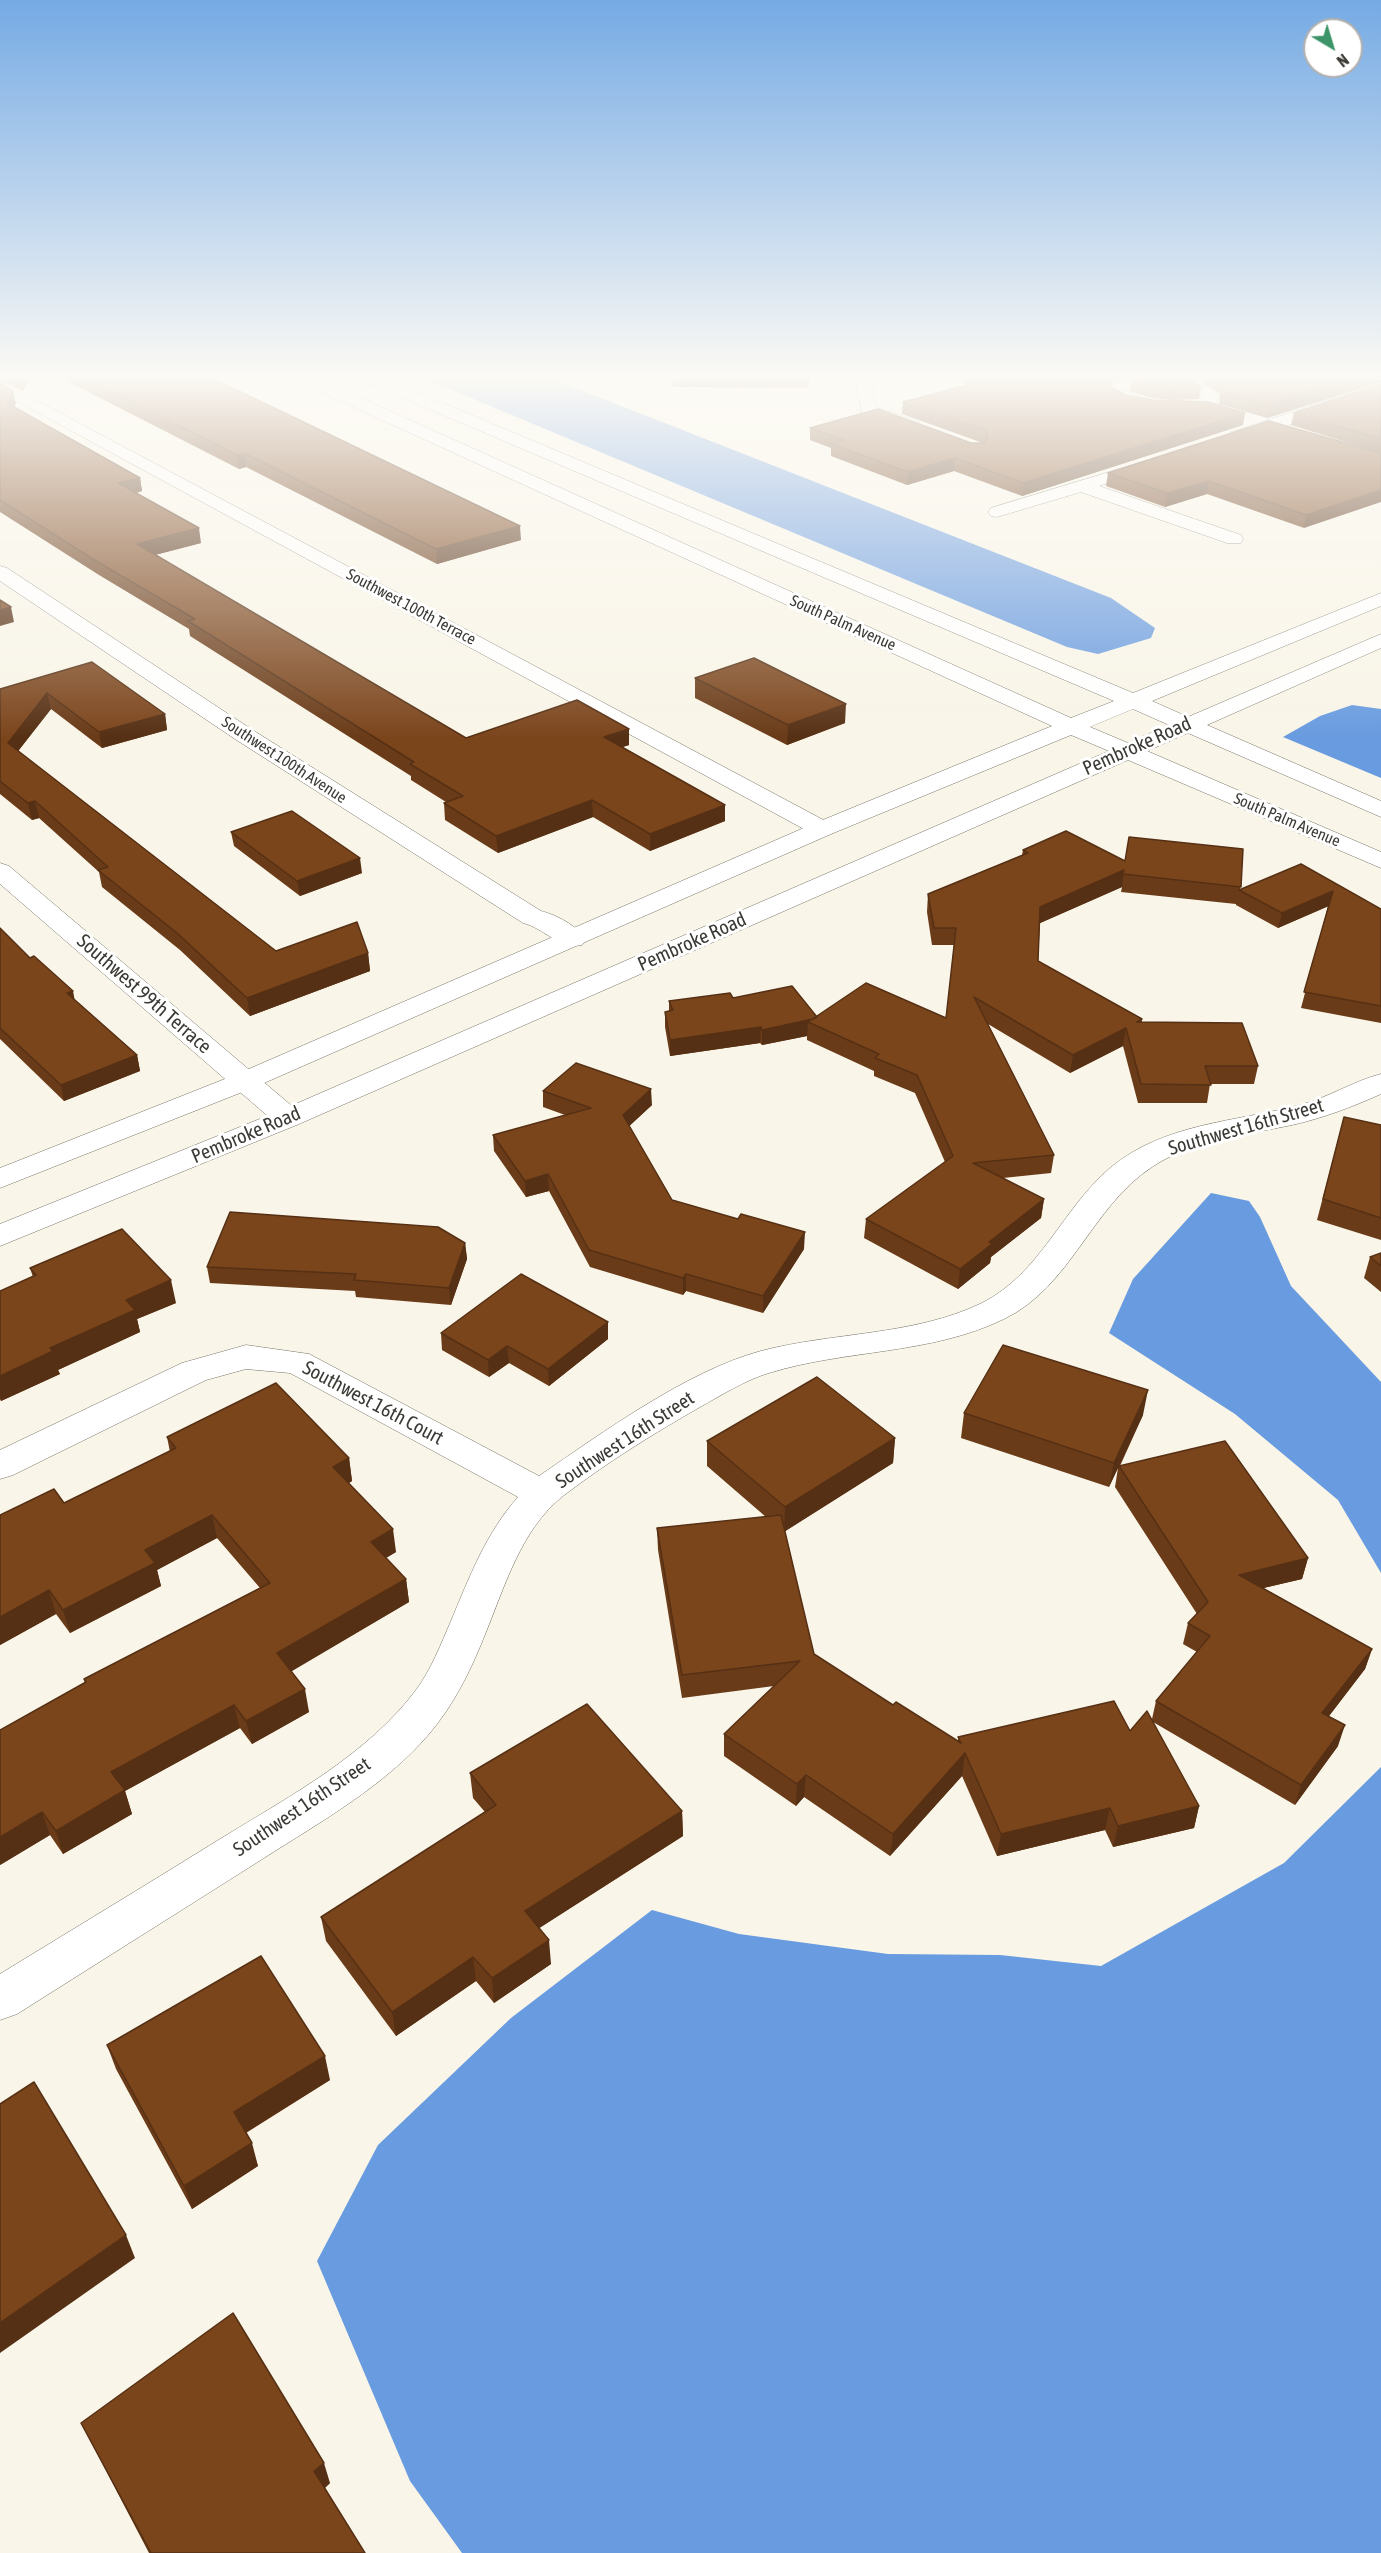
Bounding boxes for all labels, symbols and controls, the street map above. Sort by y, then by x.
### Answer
north arrow [1303,18,1363,78]
text: N [1334,51,1352,71]
street label: Southwest 100th Terrace [343,565,479,649]
street label: South Palm Avenue [787,591,899,655]
street label: Pembroke Road [1079,711,1195,781]
street label: Southwest 100th Avenue [218,713,350,807]
street label: South Palm Avenue [1231,789,1343,851]
street label: Pembroke Road [634,907,750,977]
street label: Southwest 99th Terrace [72,929,216,1059]
street label: Southwest 16th Street [1166,1093,1326,1161]
street label: Pembroke Road [188,1101,304,1169]
street label: Southwest 16th Court [299,1356,447,1450]
street label: Southwest 16th Street [551,1386,699,1494]
street label: Southwest 16th Street [229,1752,375,1862]

